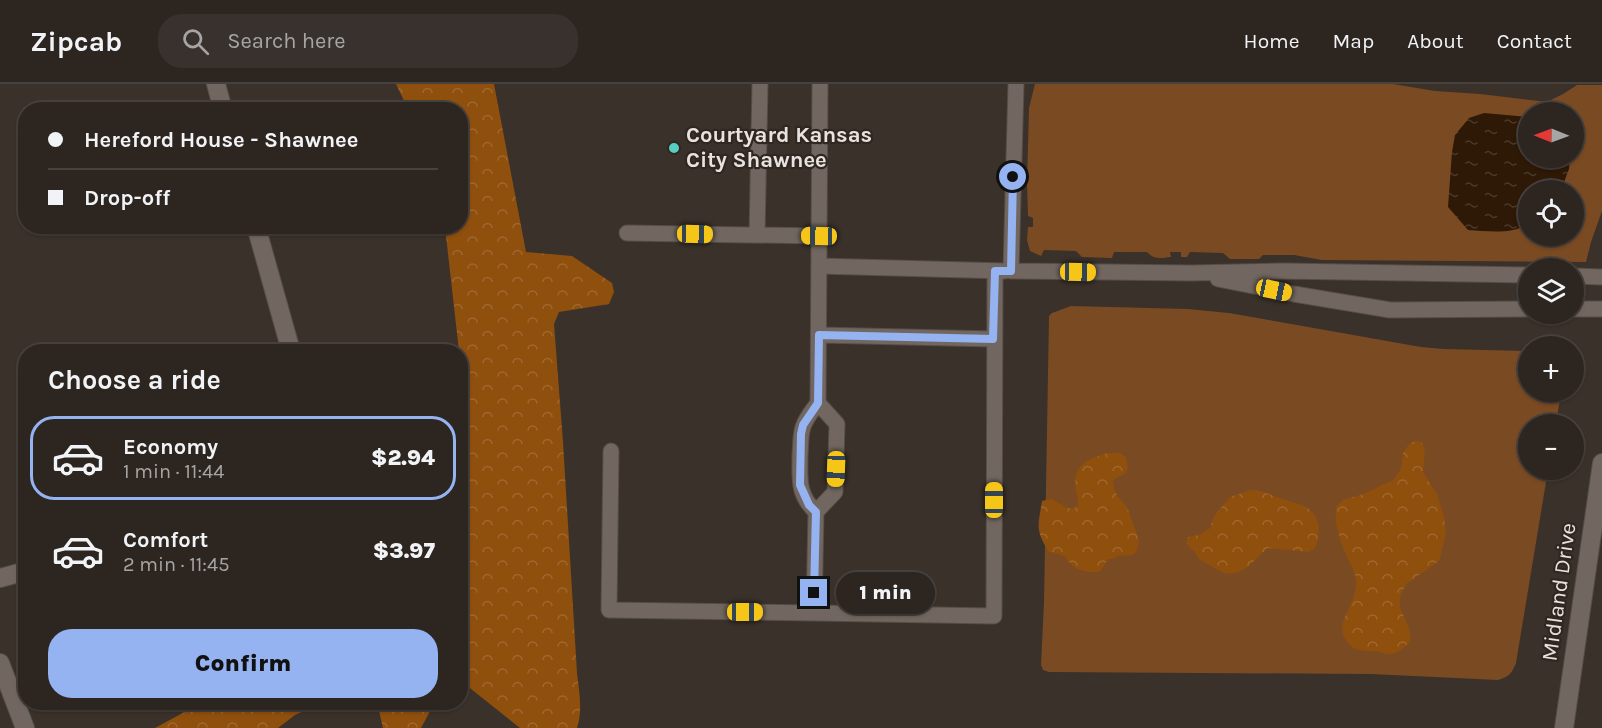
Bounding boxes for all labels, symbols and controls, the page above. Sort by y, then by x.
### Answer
search box [158,14,578,68]
text: Zipcab [30,25,122,58]
icon: search [179,25,212,58]
text: Search here [227,28,346,54]
text: Home [1244,29,1300,53]
text: Map [1333,29,1374,53]
text: About [1407,29,1464,53]
text: Contact [1497,29,1572,53]
north arrow [1518,102,1584,168]
map controls [1518,102,1584,480]
place label: Courtyard Kansas City Shawnee [686,122,872,173]
text: Hereford House - Shawnee [84,127,358,153]
marker: Courtyard Kansas City Shawnee [667,141,681,155]
route start [999,163,1026,190]
button: locate [1518,180,1584,246]
text: Drop-off [84,185,170,211]
car [677,225,713,243]
car [801,227,837,245]
button: layers [1518,258,1584,324]
car [1060,263,1096,281]
car [1255,277,1293,303]
button: + [1518,336,1584,402]
text: Choose a ride [48,364,221,396]
button: − [1518,414,1584,480]
icon: car [51,431,105,485]
text: Economy [123,434,218,460]
text: $2.94 [371,445,435,471]
car [826,451,846,487]
text: 1 min · 11:44 [123,460,224,483]
car [985,482,1003,518]
street label: Midland Drive [1536,521,1582,663]
icon: car [51,524,105,578]
text: Comfort [123,527,208,553]
text: $3.97 [373,538,435,564]
text: 2 min · 11:45 [123,553,229,576]
callout: 1 min [835,572,934,614]
route end [800,579,827,606]
text: 1 min [859,581,912,604]
car [727,603,763,621]
button: Confirm [48,629,438,698]

